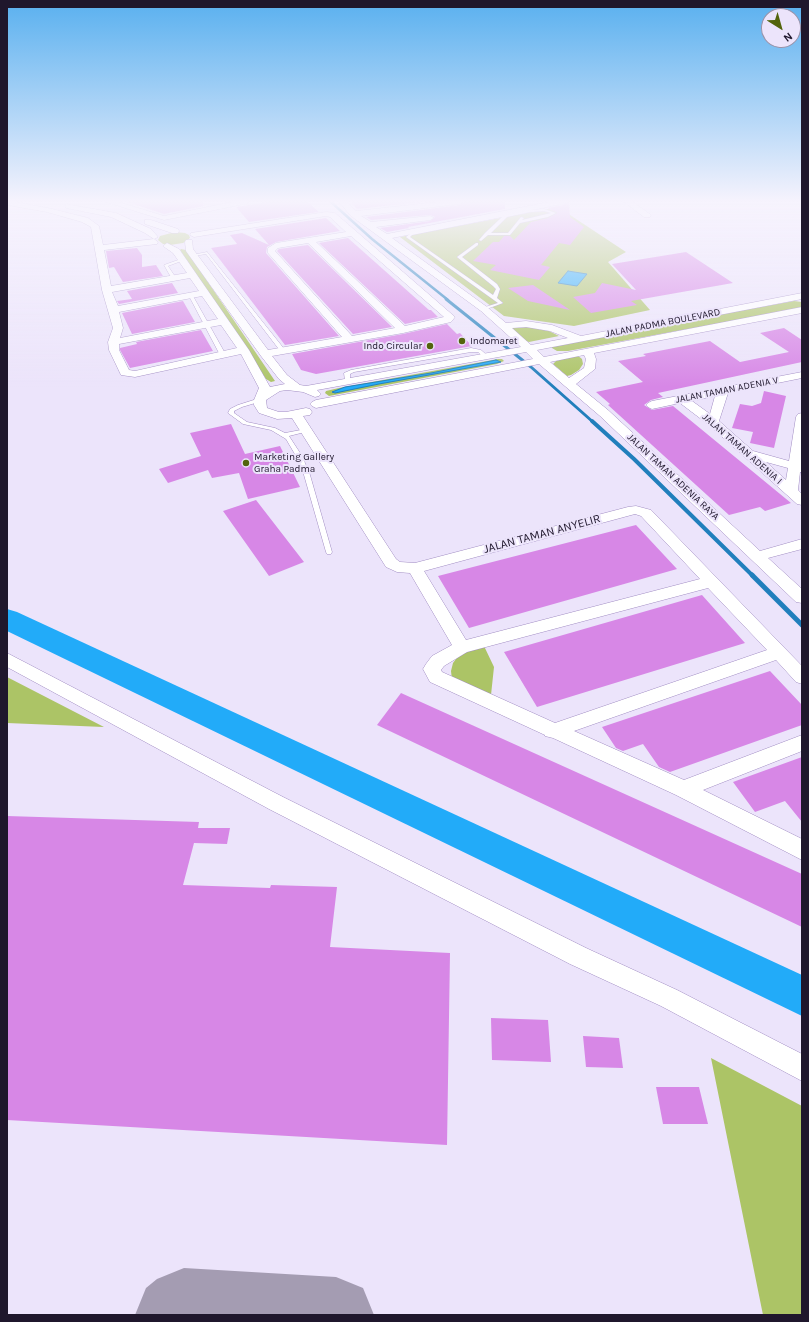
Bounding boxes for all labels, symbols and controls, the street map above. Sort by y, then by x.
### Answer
north arrow [761,8,801,48]
text: N [781,30,795,45]
street label: JALAN PADMA BOULEVARD [605,306,721,340]
place label: Indomaret [470,335,518,347]
marker: Indomaret [457,336,467,346]
place label: Indo Circular [364,340,422,352]
marker: Indo Circular [425,341,435,351]
street label: JALAN TAMAN ADENIA V [675,374,779,406]
street label: JALAN TAMAN ADENIA I [700,411,784,487]
street label: JALAN TAMAN ADENIA RAYA [625,431,721,523]
place label: Marketing Gallery Graha Padma [254,451,334,474]
marker: Marketing Gallery Graha Padma [241,458,251,468]
street label: JALAN TAMAN ANYELIR [482,511,602,557]

